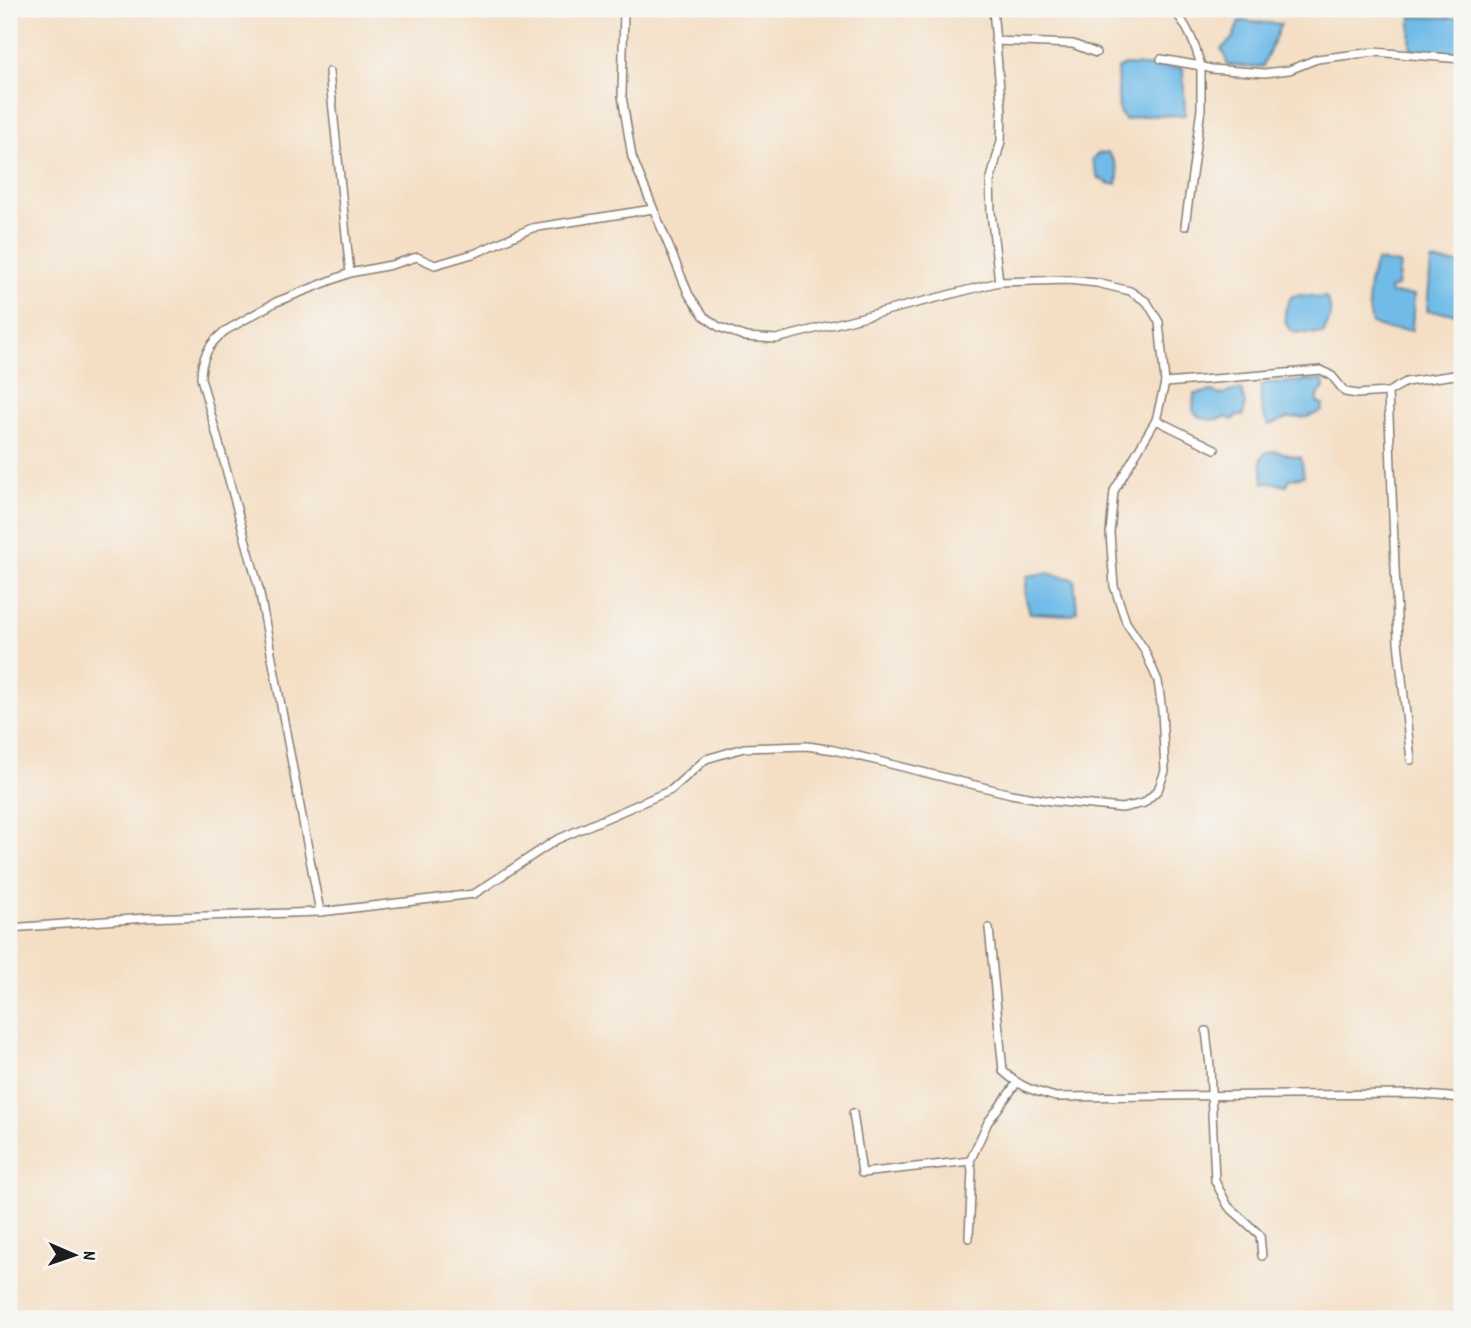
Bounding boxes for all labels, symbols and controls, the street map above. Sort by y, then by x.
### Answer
north arrow [38,1220,108,1290]
text: N [74,1250,101,1261]

